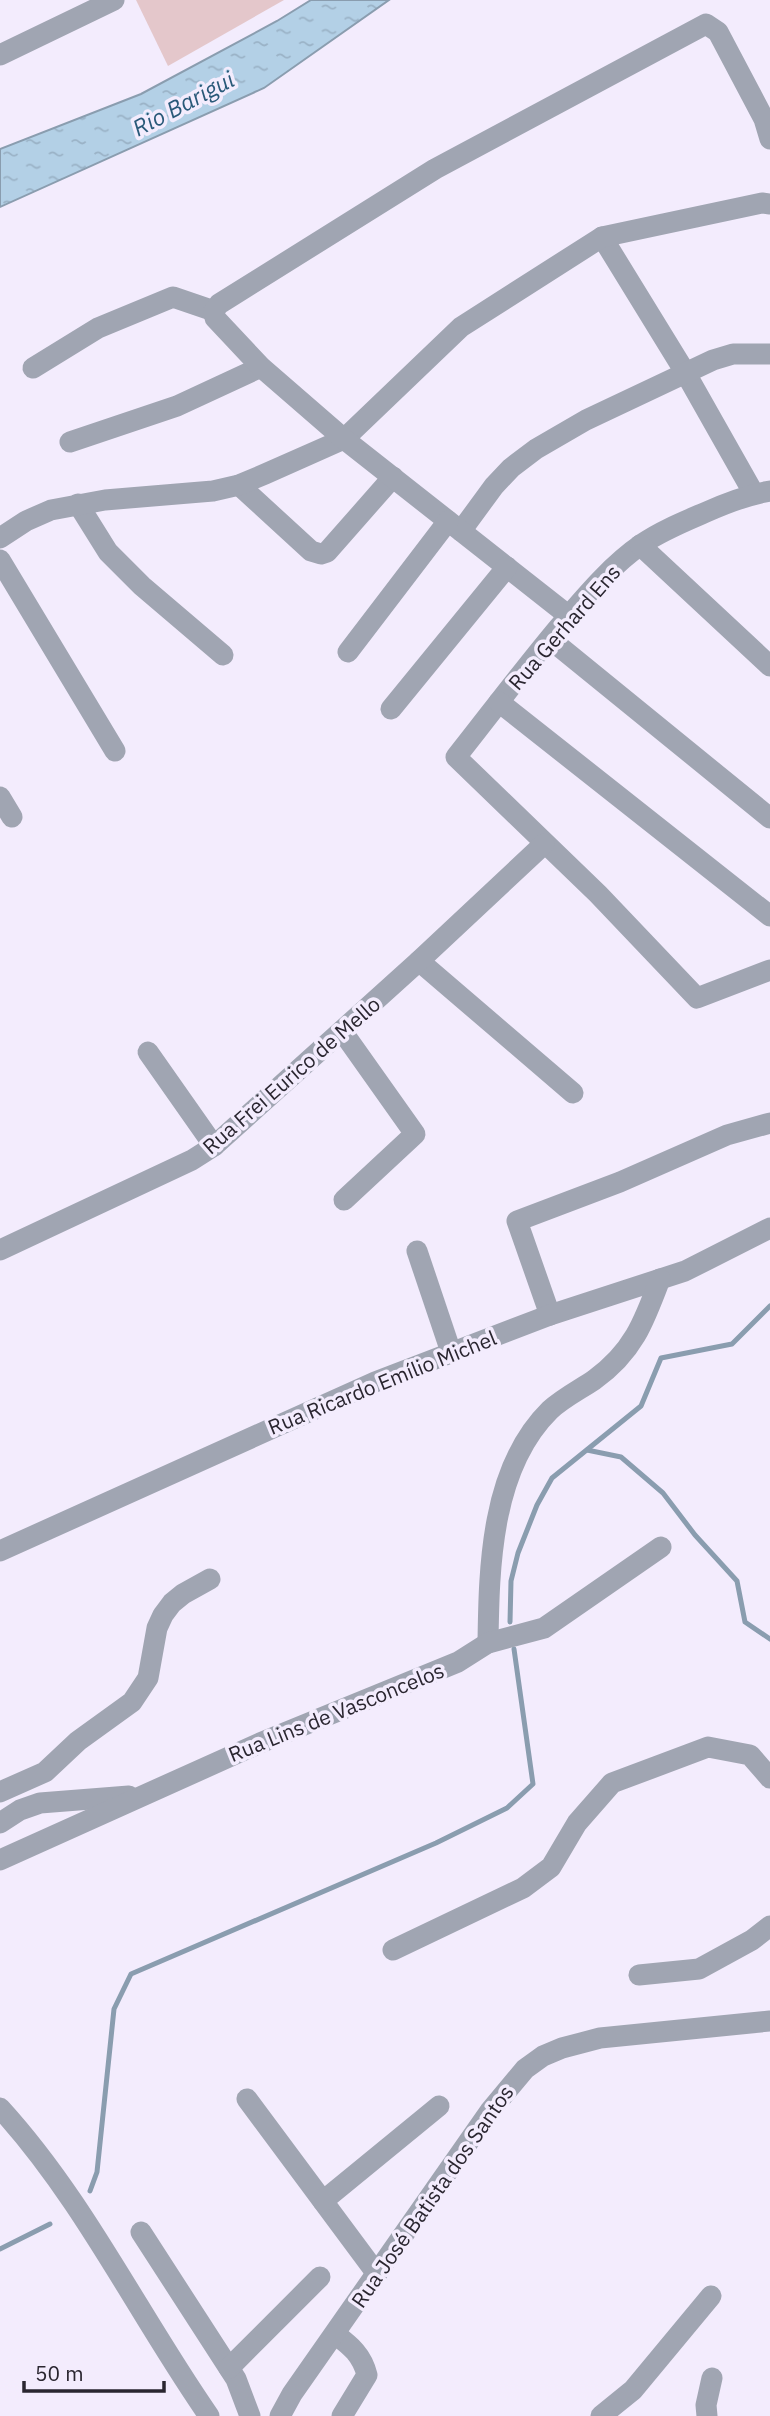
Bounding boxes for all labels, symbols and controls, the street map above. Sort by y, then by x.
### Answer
water label: Rio Barigui [127,63,240,142]
street label: Rua Gerhard Ens [502,558,626,696]
street label: Rua Frei Eurico de Mello [196,990,386,1160]
street label: Rua Ricardo Emílio Michel [264,1323,501,1441]
street label: Rua Lins de Vasconcelos [224,1656,448,1768]
street label: Rua José Batista dos Santos [344,2079,520,2313]
scale bar [24,2350,164,2394]
text: 50 m [35,2359,84,2387]

